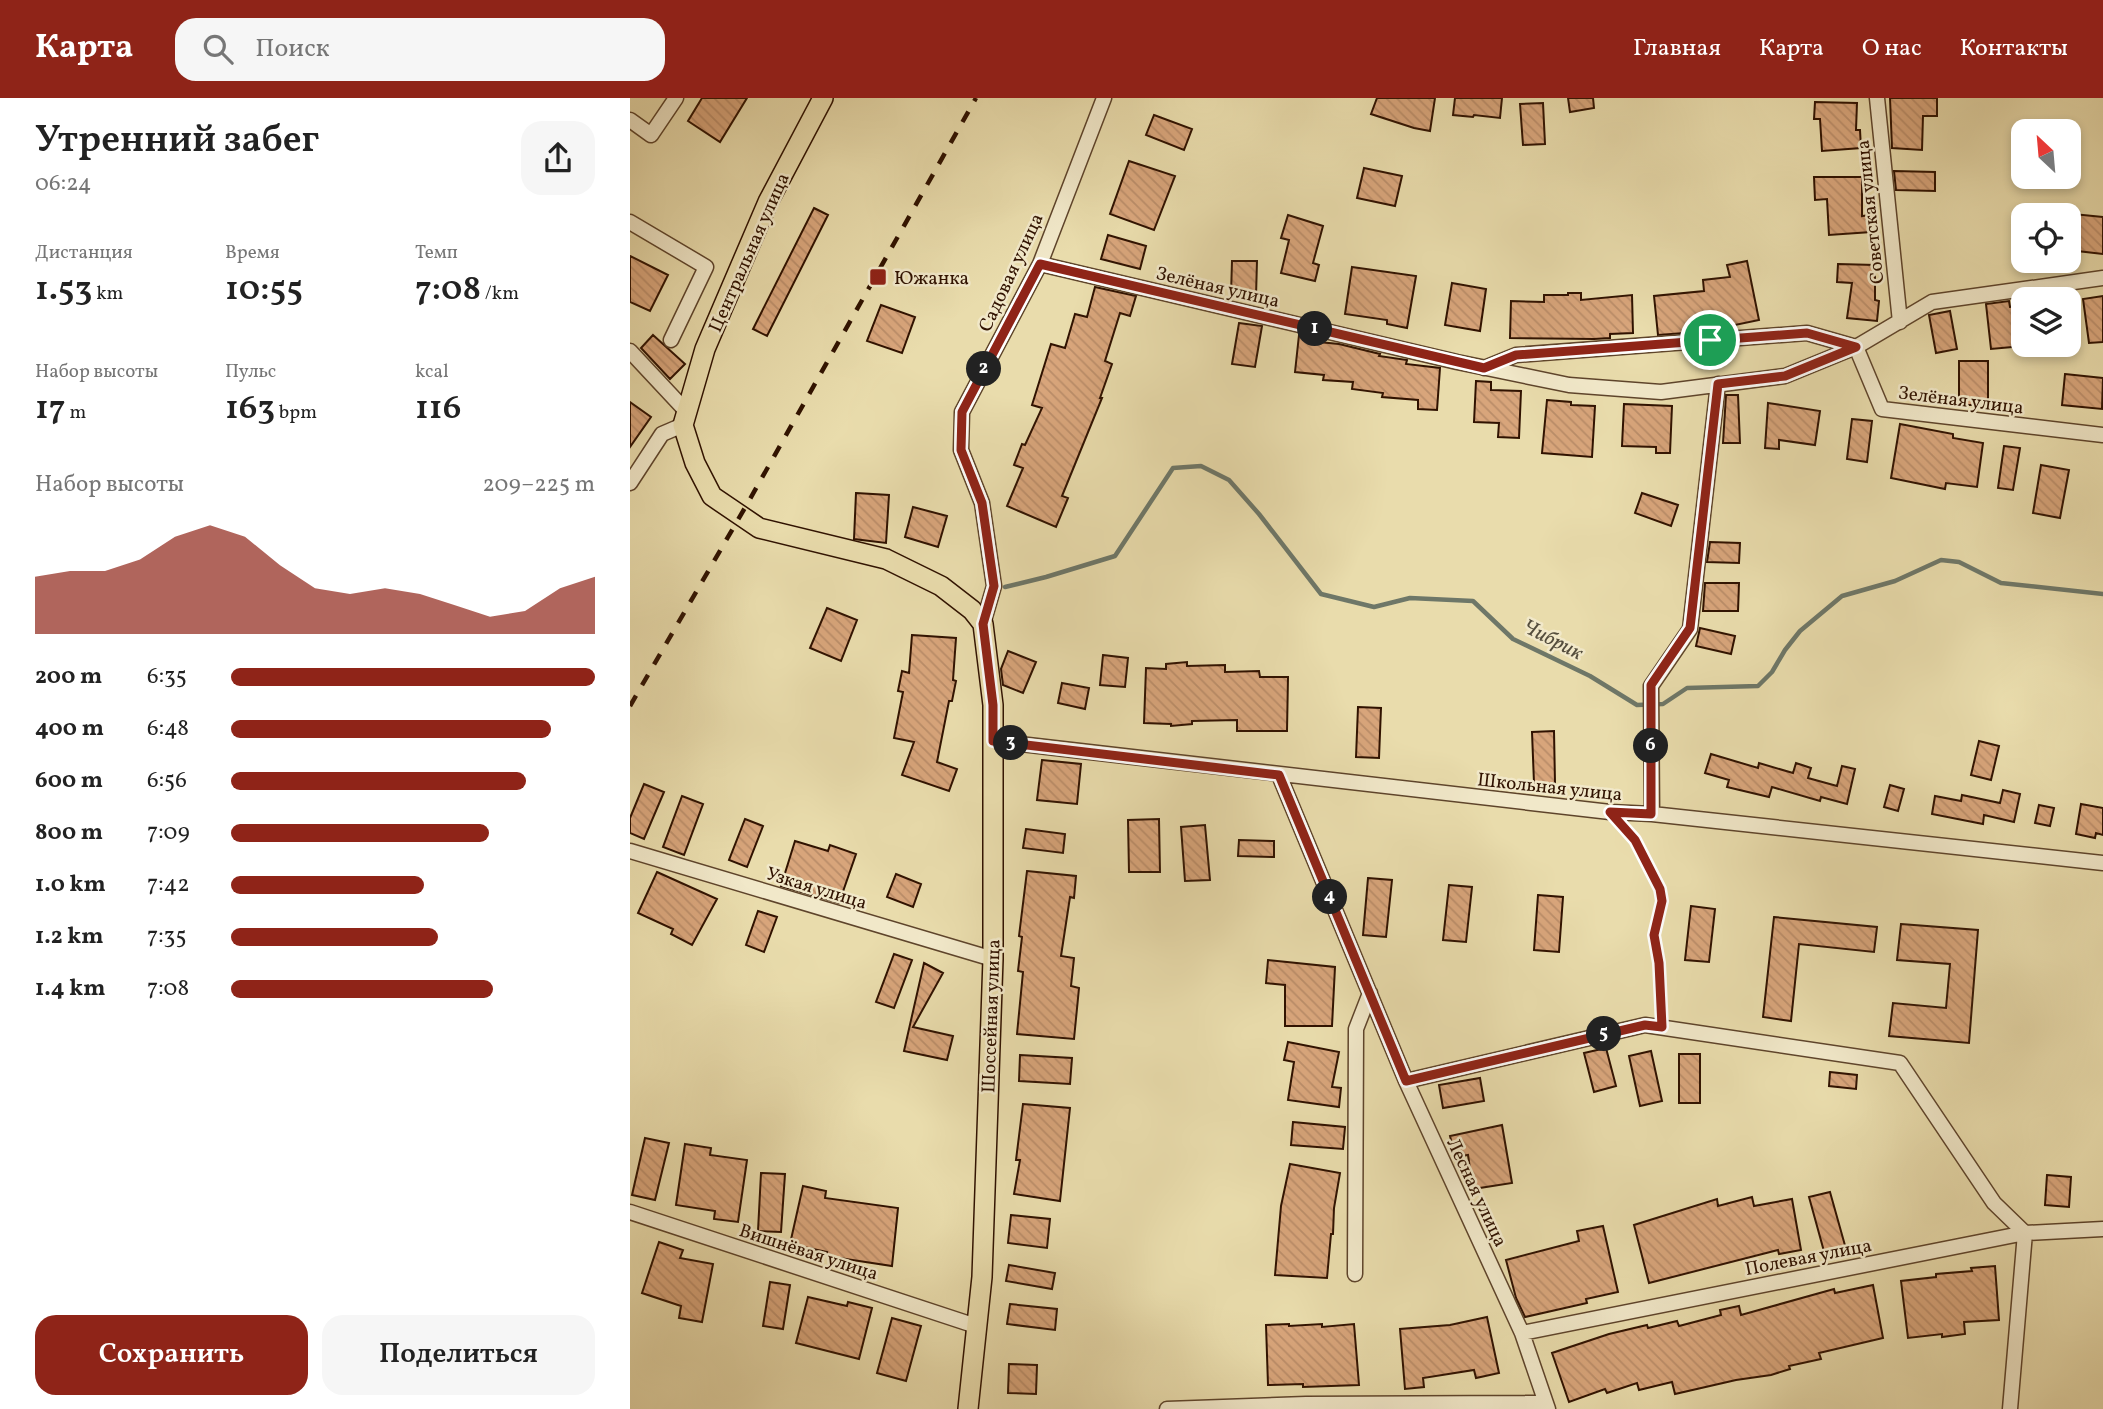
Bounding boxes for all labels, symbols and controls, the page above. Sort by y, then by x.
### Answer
search box [175,18,665,81]
text: Карта [35,26,133,72]
icon: search [199,30,237,68]
text: Поиск [255,31,330,67]
text: Главная [1633,32,1721,66]
text: Карта [1759,32,1824,66]
text: О нас [1862,32,1922,66]
text: Контакты [1960,32,2068,66]
text: Утренний забег [35,115,319,168]
north arrow [2011,119,2081,189]
map controls [2011,119,2081,357]
button: share [521,121,595,195]
street label: Советская улица [1850,138,1891,285]
text: 06:24 [35,168,92,200]
street label: Центральная улица [703,169,797,337]
button: locate [2011,203,2081,273]
street label: Садовая улица [973,209,1051,336]
text: Дистанция [35,240,133,266]
text: Время [225,240,280,266]
text: Темп [415,240,458,266]
street label: Зелёная улица [1153,261,1282,315]
text: 1.53 [35,266,92,314]
text: 10:55 [225,266,303,314]
text: 7:08 [415,266,481,314]
place label: Южанка [894,266,969,292]
marker: Южанка [868,267,888,287]
text: km [92,281,123,307]
text: /km [481,281,519,307]
button: layers [2011,287,2081,357]
pin [1680,310,1740,370]
pin: 1 [1298,312,1332,346]
text: 1 [1311,315,1318,341]
icon: arrive [1691,321,1729,359]
pin: 2 [966,352,1002,386]
text: 2 [979,355,988,381]
text: Набор высоты [35,359,158,385]
text: Пульс [225,359,276,385]
text: kcal [415,359,449,385]
street label: Зелёная улица [1897,380,2025,422]
text: 17 [35,385,66,433]
text: 163 [225,385,275,433]
text: 116 [415,385,461,433]
text: m [66,400,86,426]
text: bpm [275,400,317,426]
text: Набор высоты [35,469,184,501]
text: 209–225 m [482,469,595,501]
water label: Чибрик [1517,613,1589,668]
text: 200 m [35,661,102,693]
text: 6:35 [147,661,187,693]
text: 400 m [35,713,104,745]
text: 6:48 [147,713,189,745]
pin: 3 [994,726,1028,760]
pin: 6 [1634,728,1668,764]
text: 3 [1006,729,1015,755]
text: 6 [1645,732,1656,758]
text: 600 m [35,765,103,797]
text: 6:56 [147,765,187,797]
street label: Школьная улица [1476,767,1624,809]
text: 800 m [35,817,103,849]
text: 7:09 [147,817,190,849]
street label: Узкая улица [763,861,870,917]
text: 1.0 km [35,869,106,901]
text: 7:42 [147,869,190,901]
pin: 4 [1312,880,1348,914]
text: 4 [1324,883,1335,909]
text: 1.2 km [35,921,104,953]
text: 7:35 [147,921,186,953]
street label: Шоссейная улица [976,939,1008,1093]
text: 1.4 km [35,973,106,1005]
text: 7:08 [147,973,189,1005]
pin: 5 [1586,1016,1622,1052]
text: 5 [1599,1020,1608,1046]
street label: Лесная улица [1440,1134,1513,1252]
street label: Вишнёвая улица [735,1218,881,1288]
street label: Полевая улица [1743,1233,1874,1283]
button: Сохранить [35,1315,308,1395]
button: Поделиться [322,1315,595,1395]

